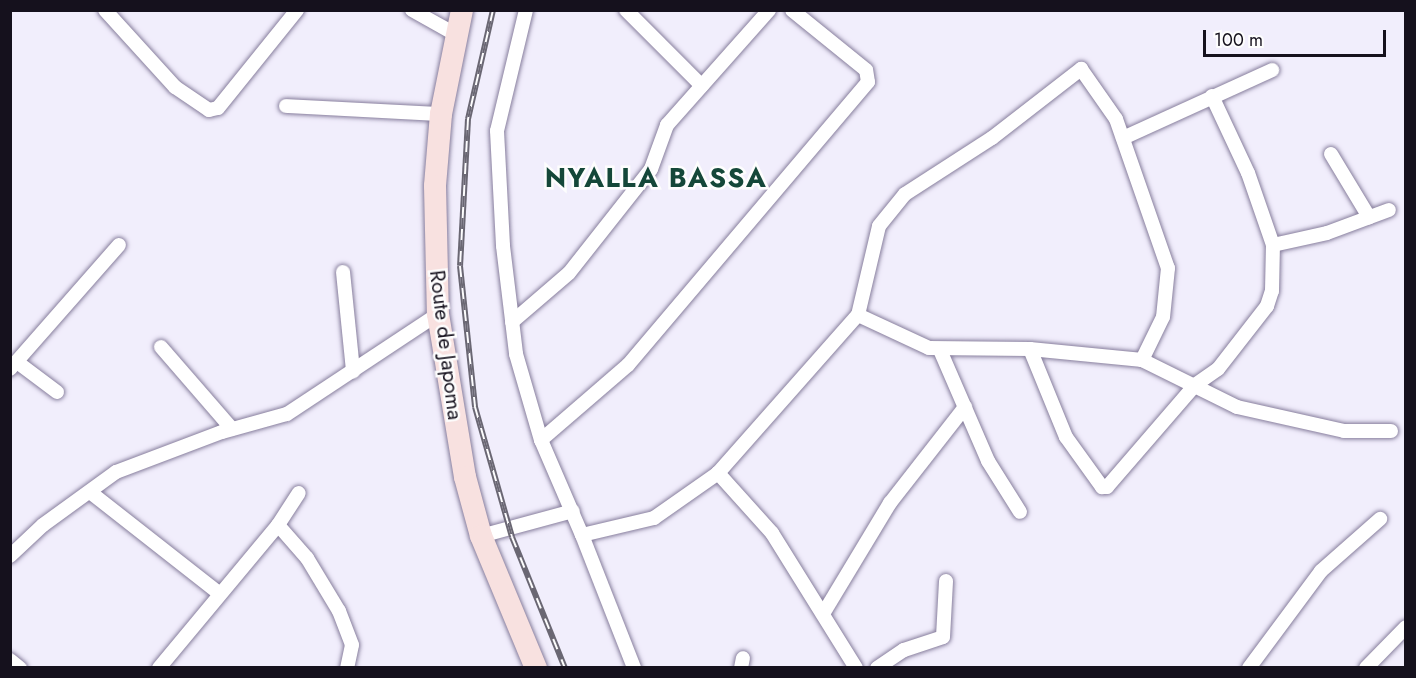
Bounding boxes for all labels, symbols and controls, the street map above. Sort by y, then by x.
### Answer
scale bar [1206,18,1389,56]
text: 100 m [1214,27,1263,53]
district label: NYALLA BASSA [545,162,767,194]
street label: Route de Japoma [424,269,468,421]

